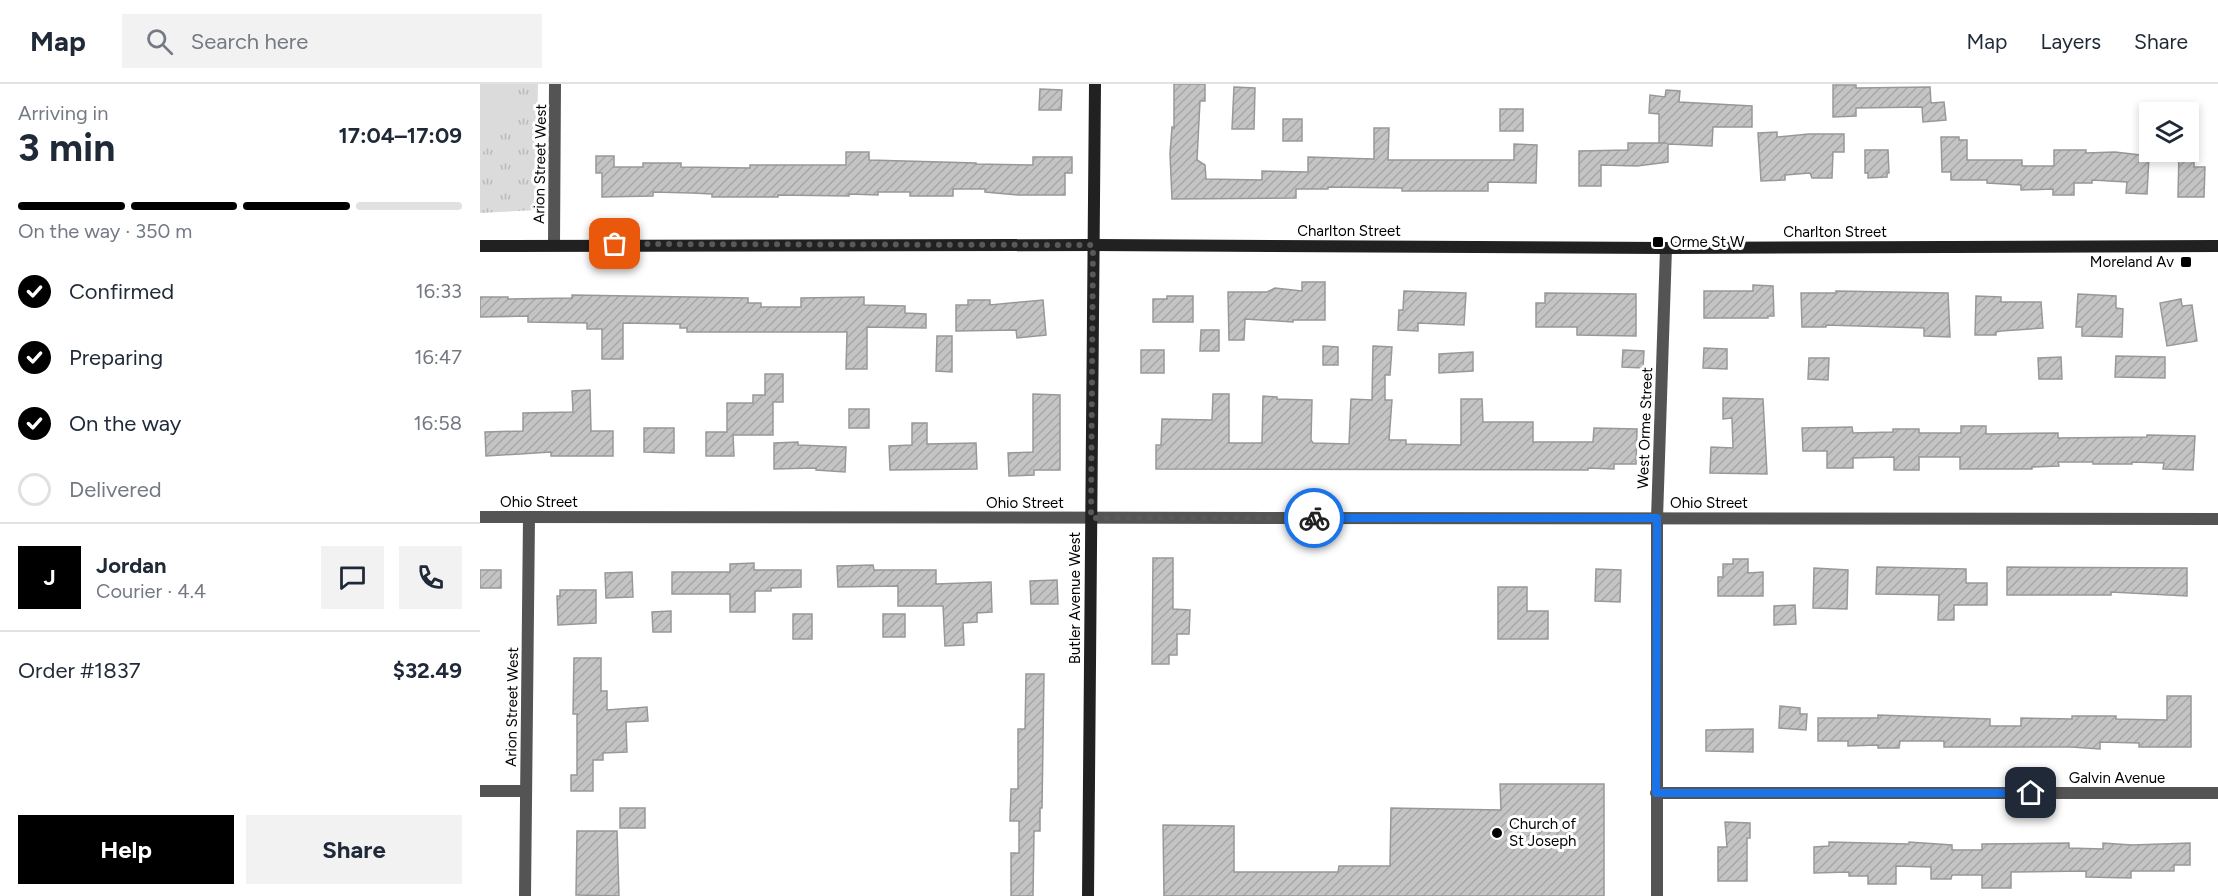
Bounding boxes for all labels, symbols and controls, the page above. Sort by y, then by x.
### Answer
search box [122,14,542,68]
text: Map [30,24,86,58]
icon: search [143,25,176,58]
text: Search here [191,28,308,55]
text: Map [1967,29,2007,54]
text: Layers [2040,29,2101,54]
text: Share [2134,29,2188,54]
text: Arriving in [18,101,108,125]
map controls [2139,102,2199,162]
button: layers [2139,102,2199,162]
street label: Arion Street West [530,104,550,224]
text: 17:04–17:09 [338,122,462,149]
text: 3 min [18,124,115,171]
pin [589,218,640,269]
text: On the way · 350 m [18,219,192,243]
street label: Charlton Street [1297,222,1401,240]
street label: Charlton Street [1783,223,1887,241]
icon: bag [598,227,631,260]
place label: Orme St W [1670,233,1745,251]
marker: Orme St W [1651,235,1665,249]
place label: Moreland Av [2090,253,2174,271]
marker: Moreland Av [2179,255,2193,269]
icon: check [18,275,51,308]
text: Confirmed [69,278,174,305]
text: 16:33 [416,279,462,303]
icon: check [18,341,51,374]
text: Preparing [69,344,163,371]
text: 16:47 [414,345,462,369]
street label: West Orme Street [1634,367,1656,489]
icon: check [18,407,51,440]
text: On the way [69,410,181,437]
text: 16:58 [414,411,462,435]
text: Delivered [69,476,162,503]
courier [1284,488,1344,548]
street label: Ohio Street [500,493,578,511]
street label: Ohio Street [986,494,1064,512]
street label: Ohio Street [1670,494,1748,512]
icon: bike [1298,502,1331,535]
street label: Butler Avenue West [1066,531,1084,664]
button: chat [321,546,384,609]
button: phone [399,546,462,609]
text: Jordan [96,552,167,579]
text: J [43,564,56,591]
text: Courier · 4.4 [96,579,206,603]
street label: Arion Street West [502,647,522,767]
text: Order #1837 [18,657,141,684]
text: $32.49 [393,657,462,684]
pin [2005,767,2056,818]
street label: Galvin Avenue [2069,769,2165,787]
icon: home [2014,776,2047,809]
button: Help [18,815,234,884]
button: Share [246,815,462,884]
place label: Church of St Joseph [1509,815,1577,850]
marker: Church of St Joseph [1490,826,1504,840]

